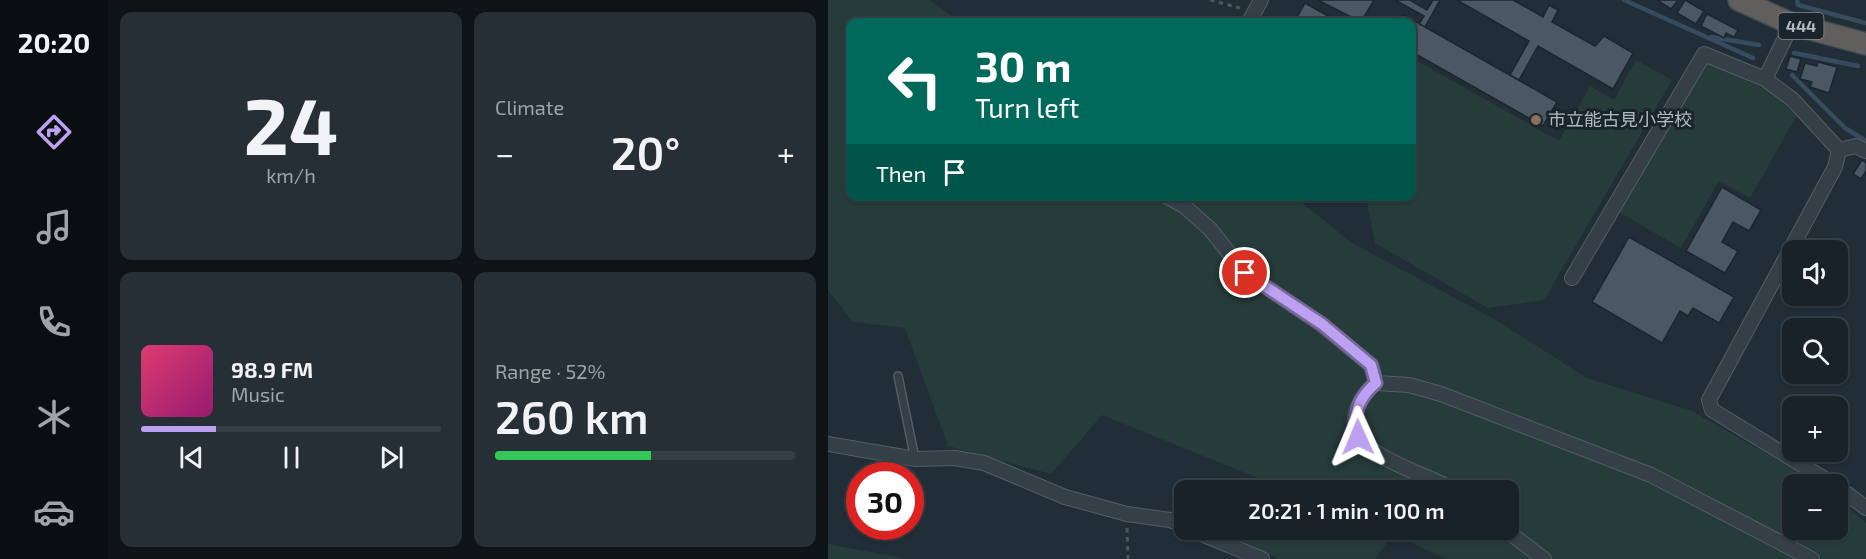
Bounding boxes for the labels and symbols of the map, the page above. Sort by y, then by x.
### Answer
road number: 444 [1778,13,1824,39]
place label: 市立能古見小学校 [1548,108,1692,130]
marker: 市立能古見小学校 [1529,113,1543,127]
pin [1219,247,1270,298]
position arrow [1326,405,1390,469]
speed limit sign: 30 [846,462,924,540]

